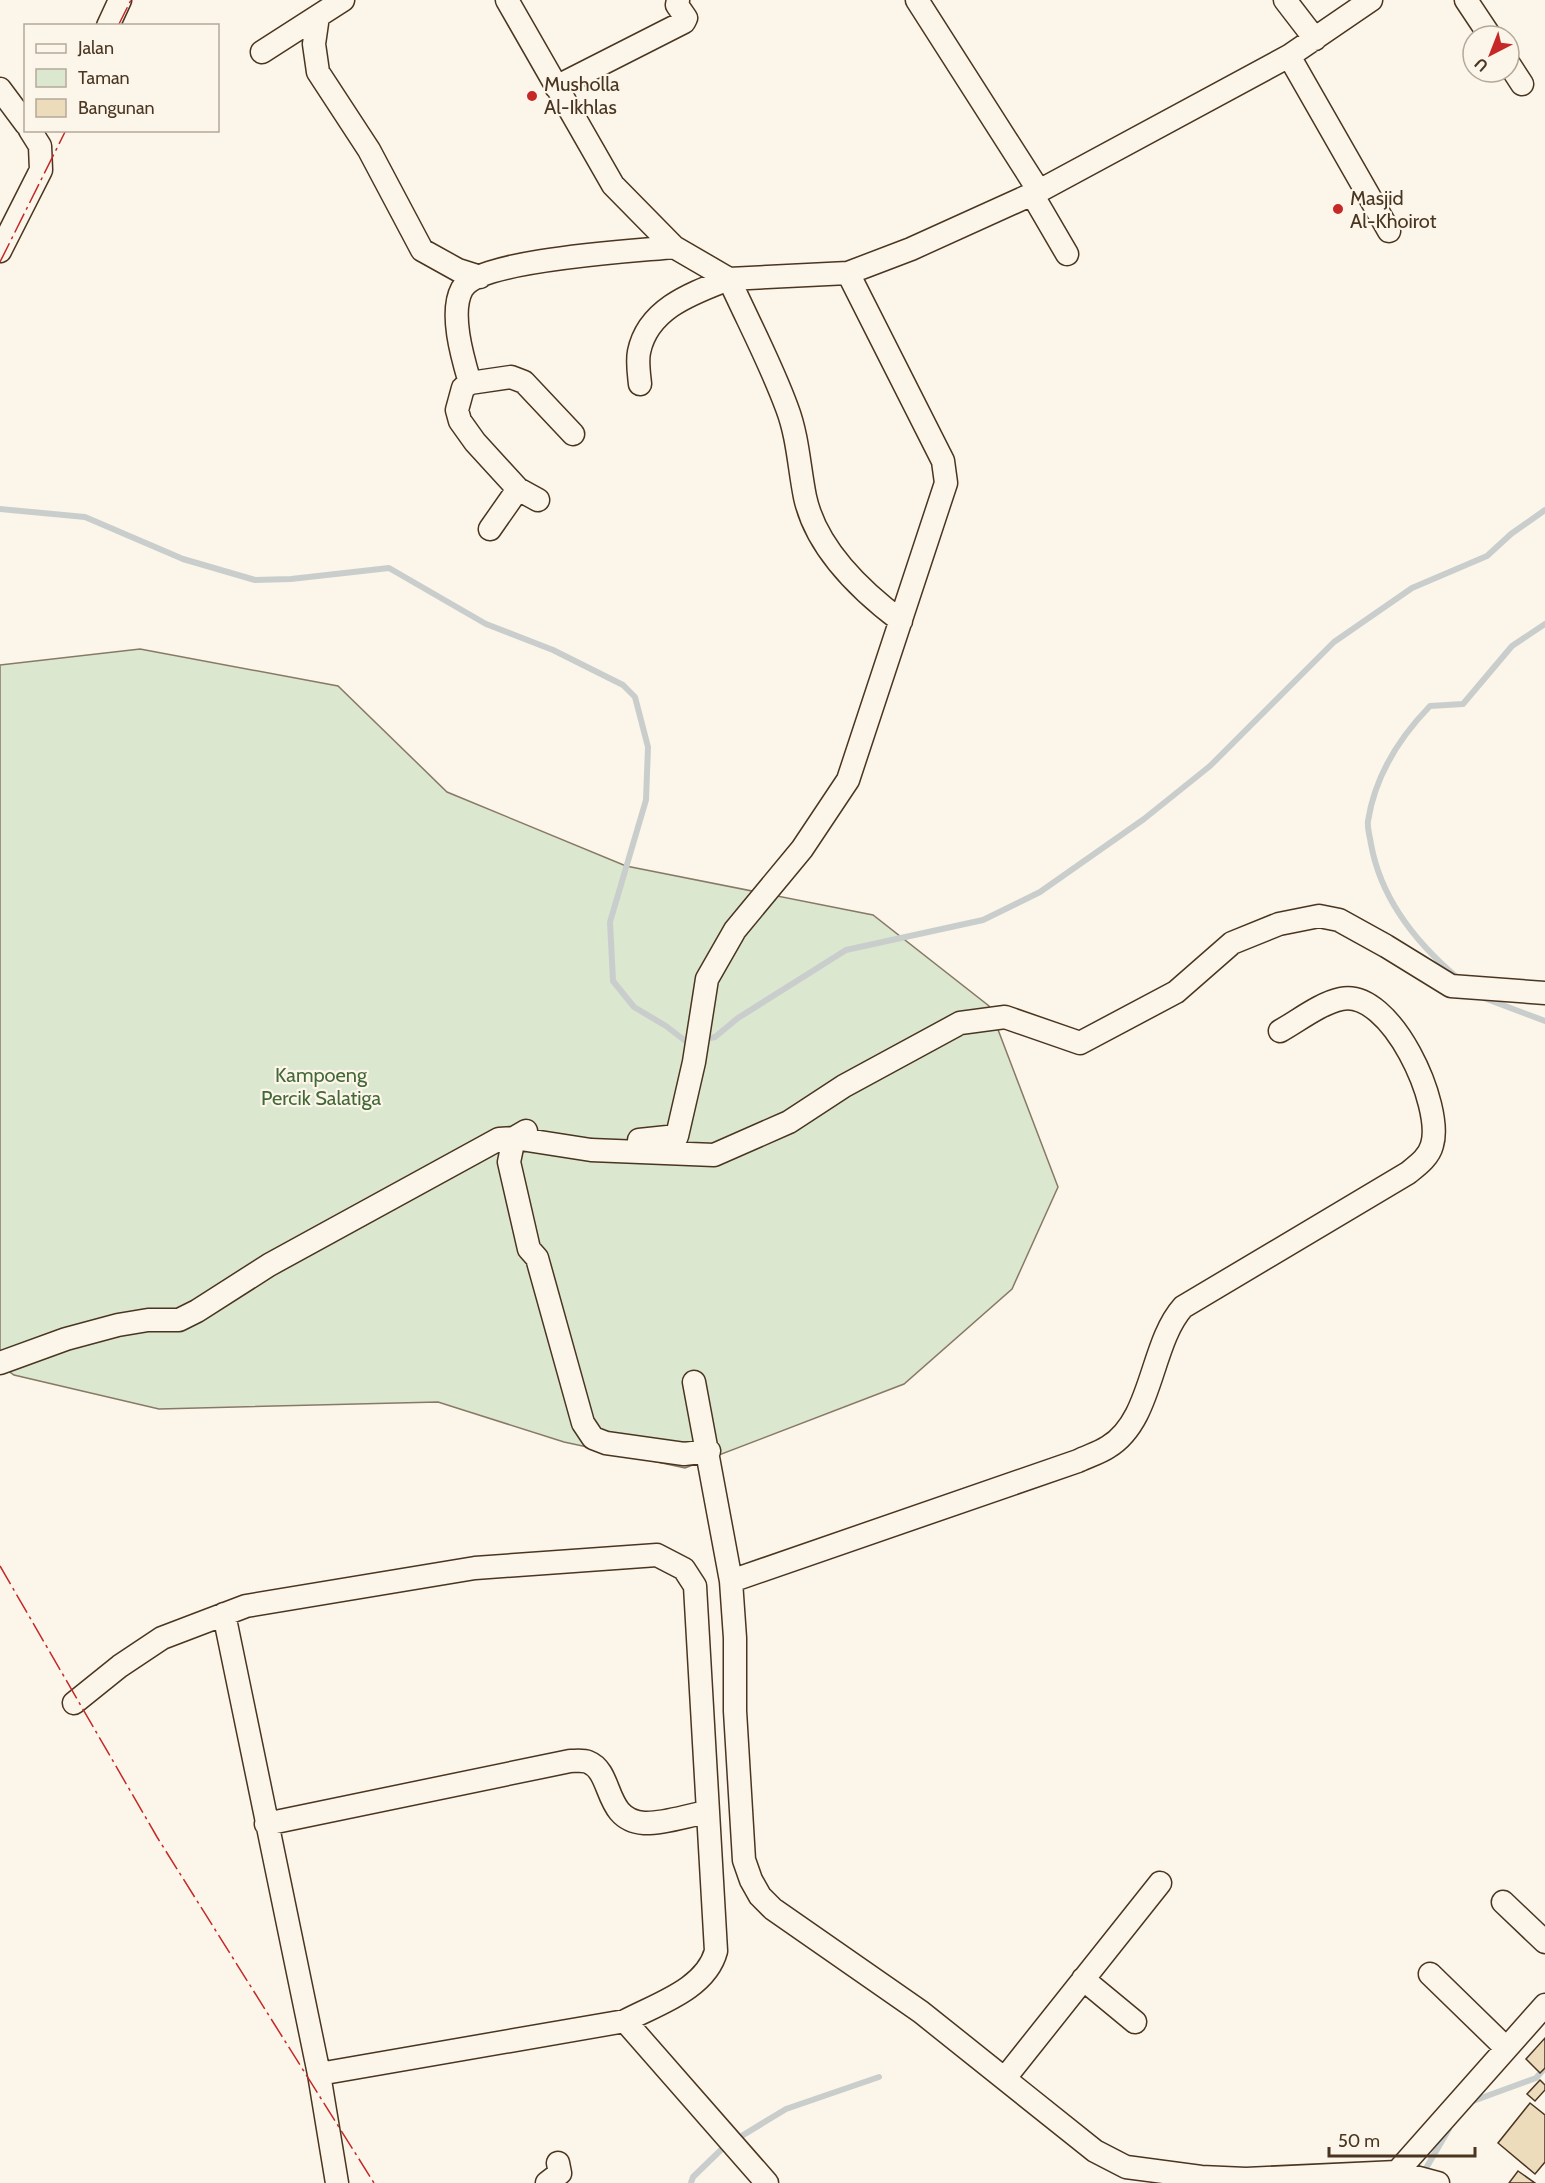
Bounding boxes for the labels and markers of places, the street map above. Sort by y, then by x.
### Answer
place label: Musholla Al-Ikhlas [544,72,620,119]
marker: Musholla Al-Ikhlas [525,89,539,103]
place label: Masjid Al-Khoirot [1350,186,1437,233]
marker: Masjid Al-Khoirot [1331,202,1345,216]

